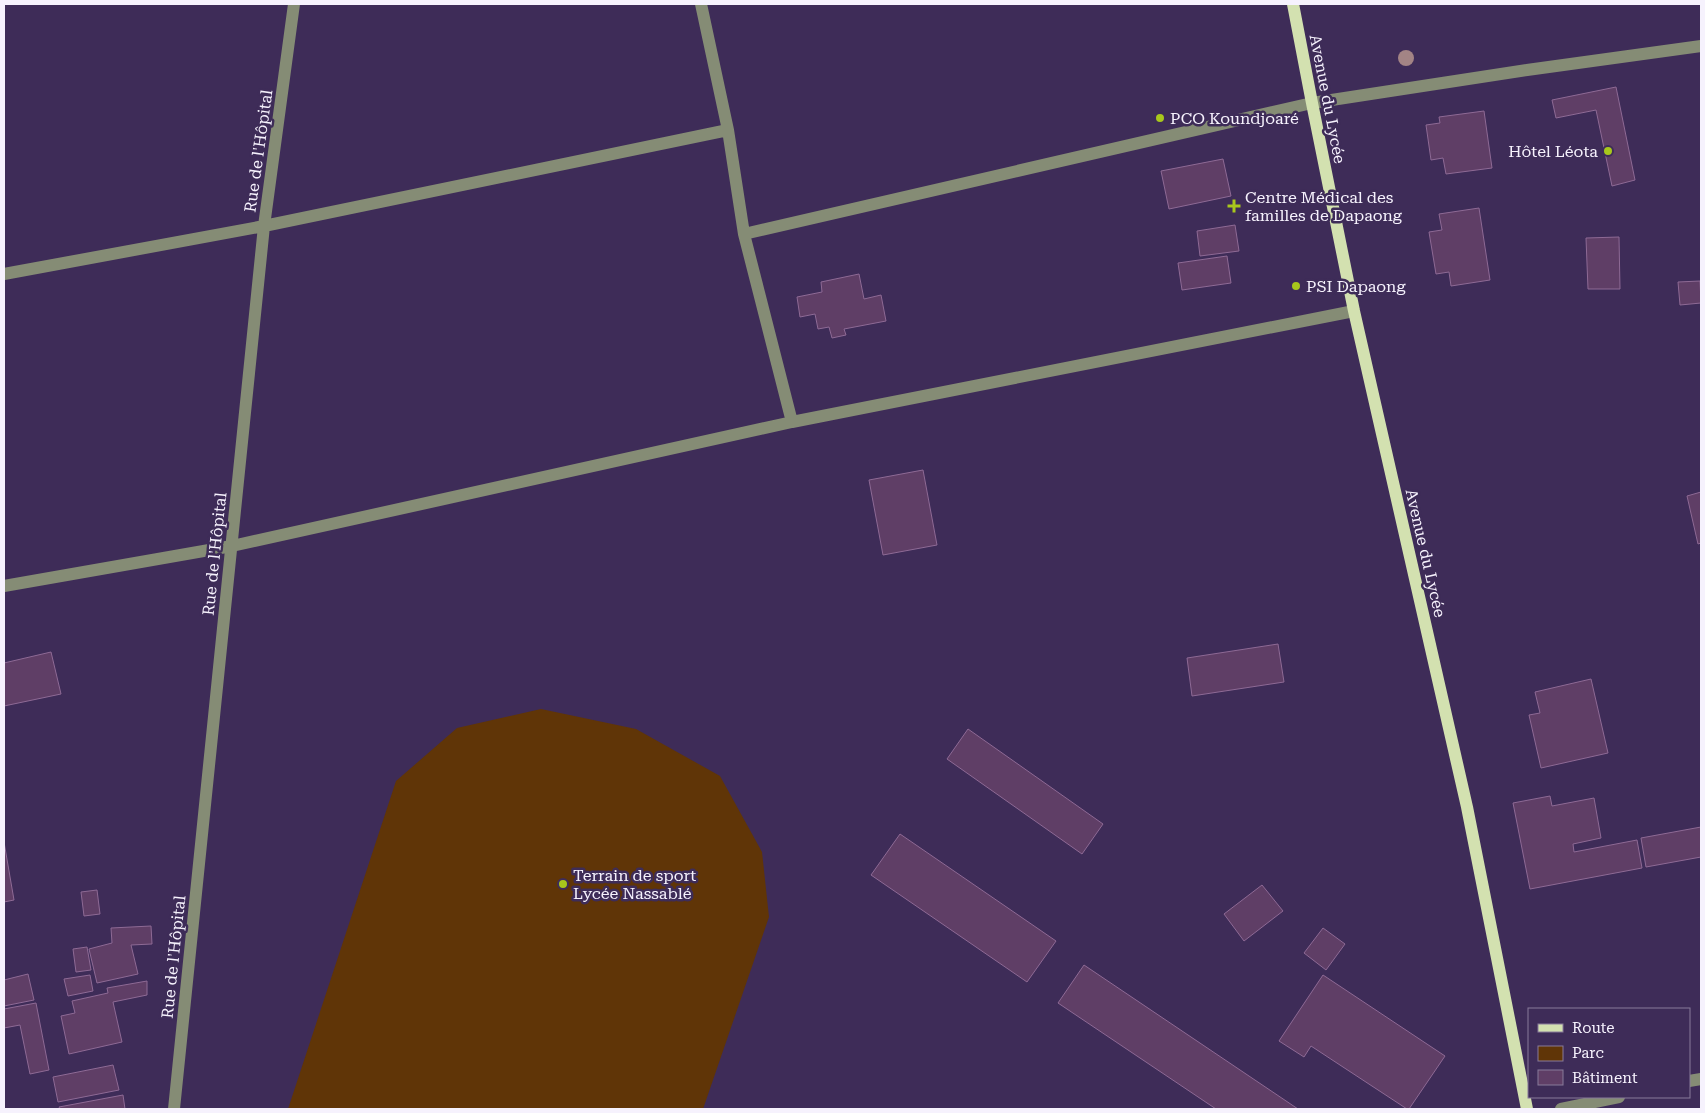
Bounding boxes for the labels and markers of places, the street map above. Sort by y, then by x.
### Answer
place label: PCO Koundjoaré [1170,109,1299,128]
marker: PCO Koundjoaré [1154,112,1166,124]
place label: Hôtel Léota [1508,142,1598,161]
marker: Hôtel Léota [1602,145,1614,157]
place label: Centre Médical des familles de Dapaong [1245,188,1403,225]
marker: Centre Médical des familles de Dapaong [1227,199,1241,213]
place label: PSI Dapaong [1306,277,1406,296]
marker: PSI Dapaong [1290,280,1302,292]
place label: Terrain de sport Lycée Nassablé [573,866,696,903]
marker: Terrain de sport Lycée Nassablé [557,878,569,890]

